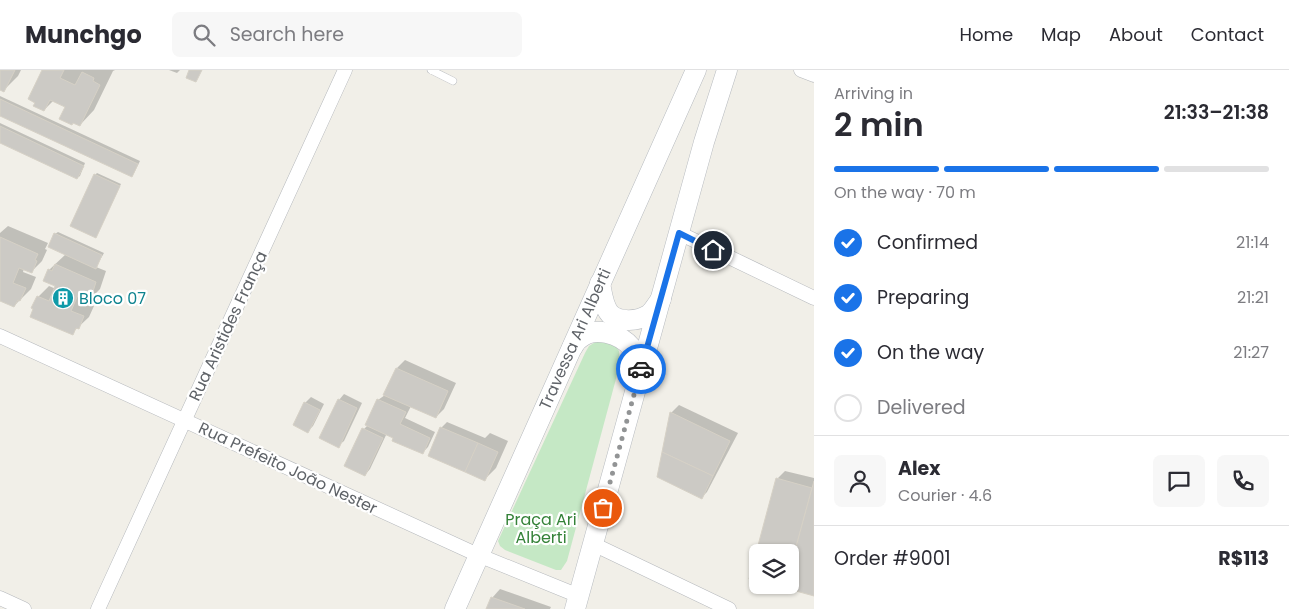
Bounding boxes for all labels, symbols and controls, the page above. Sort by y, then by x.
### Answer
search box [172,12,522,57]
text: Munchgo [25,18,142,51]
icon: search [190,21,218,49]
text: Search here [230,21,344,48]
text: Home [959,22,1013,47]
text: Map [1041,22,1081,47]
text: About [1109,22,1163,47]
text: Contact [1191,22,1264,47]
text: Arriving in [834,82,913,105]
text: 21:33–21:38 [1164,99,1269,126]
text: 2 min [834,102,924,147]
text: On the way · 70 m [834,181,976,204]
pin [692,229,734,271]
icon: check [834,229,862,257]
text: Confirmed [877,229,978,256]
text: 21:14 [1236,231,1269,254]
icon: home [699,236,727,264]
street label: Rua Aristides França [183,247,273,405]
street label: Travessa Ari Alberti [534,265,616,413]
icon: check [834,284,862,312]
text: Preparing [877,284,969,311]
building icon: Bloco 07 [51,286,75,310]
text: 21:21 [1237,286,1269,309]
place label: Bloco 07 [79,287,146,310]
icon: check [834,339,862,367]
text: On the way [877,339,984,366]
text: 21:27 [1233,341,1269,364]
courier [616,344,666,394]
icon: car [627,355,655,383]
text: Delivered [877,394,966,421]
street label: Rua Prefeito João Nester [195,416,381,520]
button: person [834,455,886,507]
text: Alex [898,455,940,482]
button: chat [1153,455,1205,507]
button: phone [1217,455,1269,507]
text: Courier · 4.6 [898,484,992,507]
pin [582,487,624,529]
icon: bag [589,494,617,522]
park label: Praça Ari Alberti [505,508,577,549]
map controls [749,544,799,594]
button: layers [749,544,799,594]
text: Order #9001 [834,545,951,572]
text: R$113 [1218,545,1269,572]

